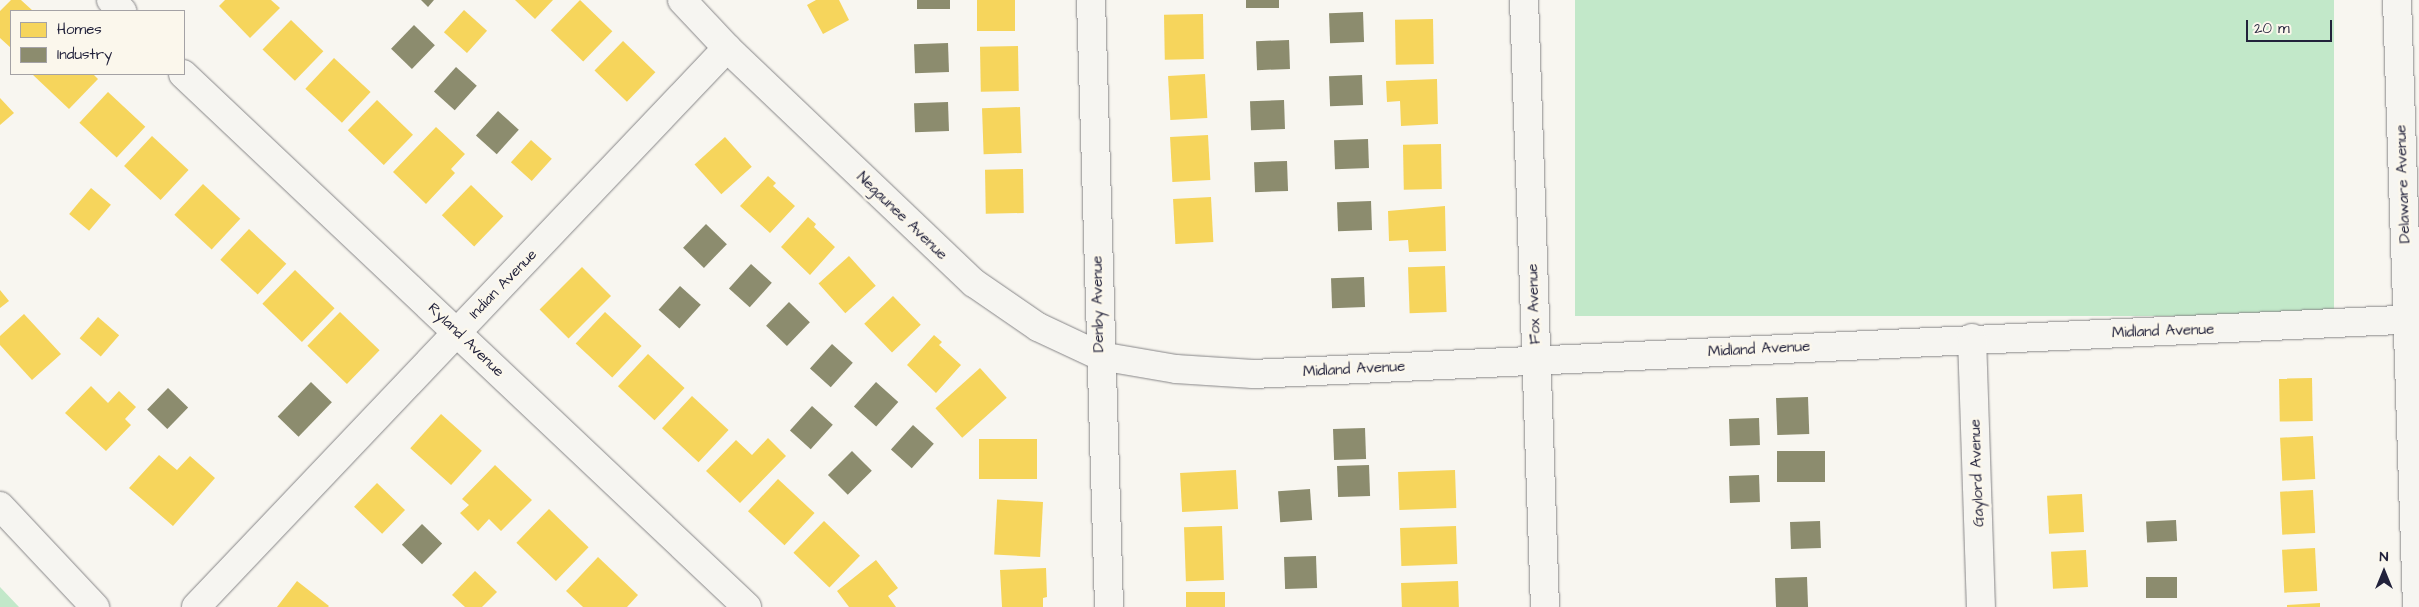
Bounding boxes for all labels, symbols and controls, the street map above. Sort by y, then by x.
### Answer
legend [10,10,185,75]
scale bar [2249,10,2335,42]
text: 20 m [2254,18,2290,39]
text: Homes [57,19,102,40]
text: Industry [57,44,112,65]
street label: Delaware Avenue [2392,124,2414,244]
street label: Negaunee Avenue [853,168,951,264]
street label: Indian Avenue [465,246,541,322]
street label: Denby Avenue [1088,255,1108,353]
street label: Fox Avenue [1524,263,1544,345]
street label: Ryland Avenue [424,299,508,381]
street label: Midland Avenue [2112,320,2214,342]
street label: Midland Avenue [1707,337,1811,361]
street label: Midland Avenue [1302,357,1406,381]
street label: Gaylord Avenue [1966,419,1988,527]
north arrow [2359,547,2409,597]
text: N [2380,547,2388,567]

